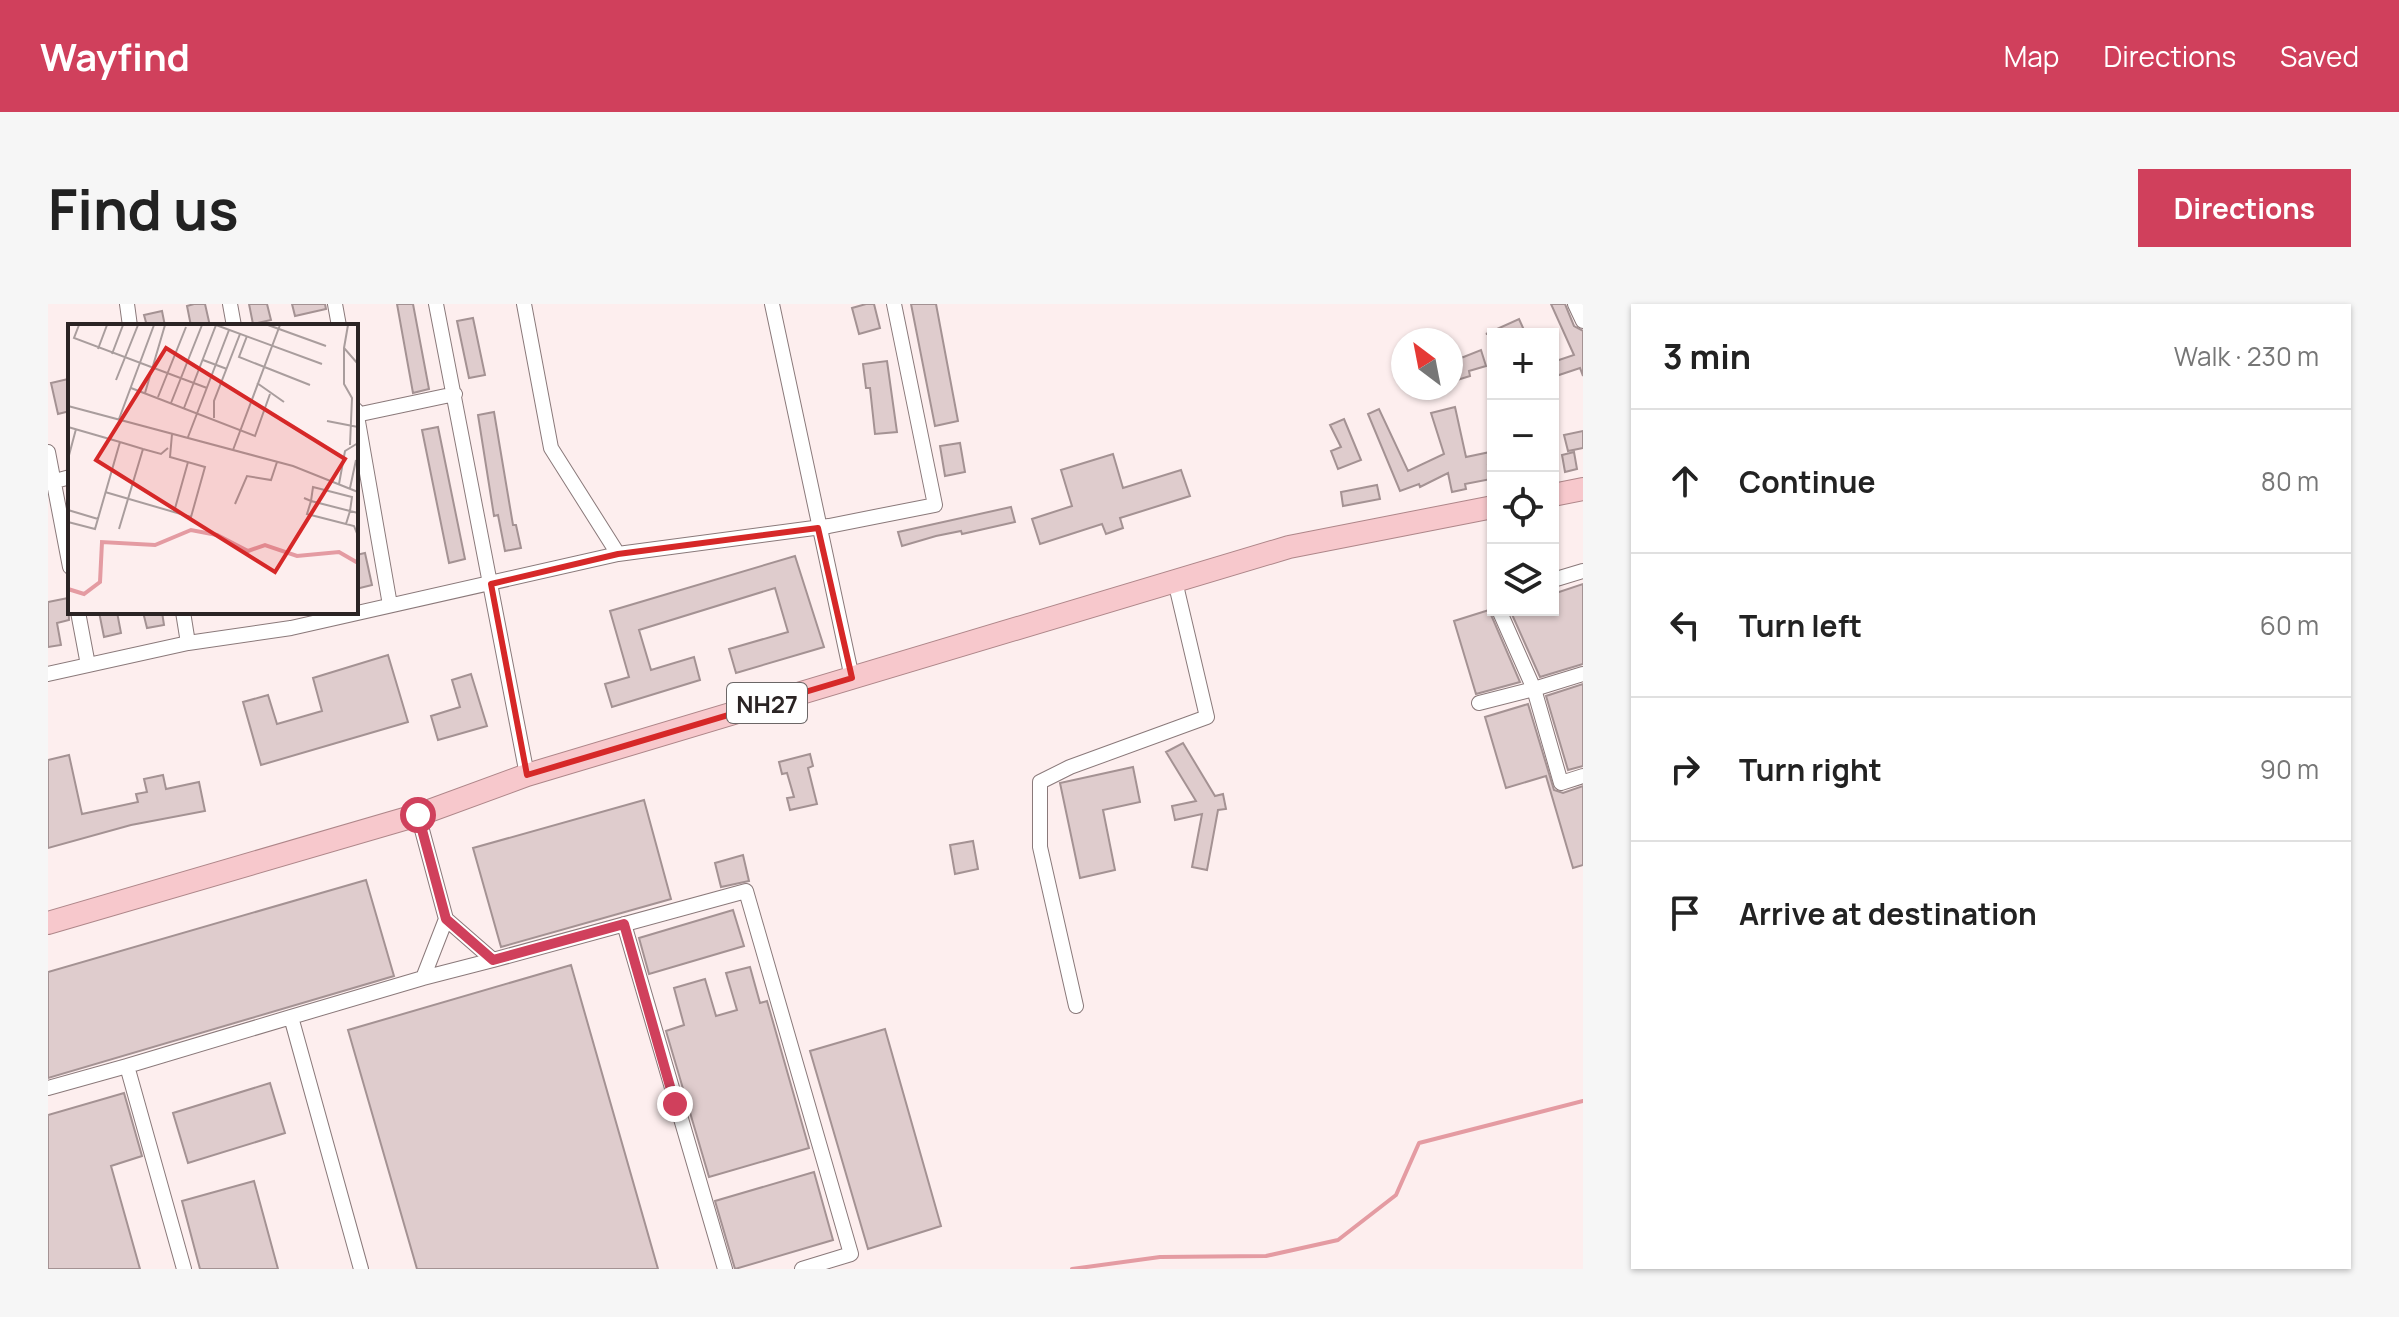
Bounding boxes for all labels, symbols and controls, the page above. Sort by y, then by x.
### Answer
text: Wayfind [40,30,190,82]
text: Map [2004,37,2059,75]
text: Directions [2103,37,2236,75]
text: Saved [2280,37,2359,75]
button: Directions [2138,169,2351,247]
text: Find us [48,170,239,247]
inset map [68,324,358,614]
north arrow [1391,328,1463,400]
map controls [1487,328,1559,616]
button: + [1487,328,1559,400]
text: 3 min [1663,333,1751,379]
text: Walk · 230 m [2174,338,2319,374]
button: − [1487,400,1559,472]
icon: ahead [1663,459,1707,503]
text: Continue [1739,461,1875,502]
text: 80 m [2261,463,2319,499]
button: locate [1487,472,1559,544]
button: layers [1487,544,1559,616]
icon: left [1663,603,1707,647]
text: Turn left [1739,605,1862,646]
text: 60 m [2260,607,2319,643]
road number: NH27 [727,683,807,723]
icon: right [1663,747,1707,791]
text: Turn right [1739,749,1882,790]
text: 90 m [2260,751,2319,787]
route start [400,797,436,833]
icon: arrive [1663,891,1707,935]
text: Arrive at destination [1739,893,2037,934]
route end [657,1086,693,1122]

